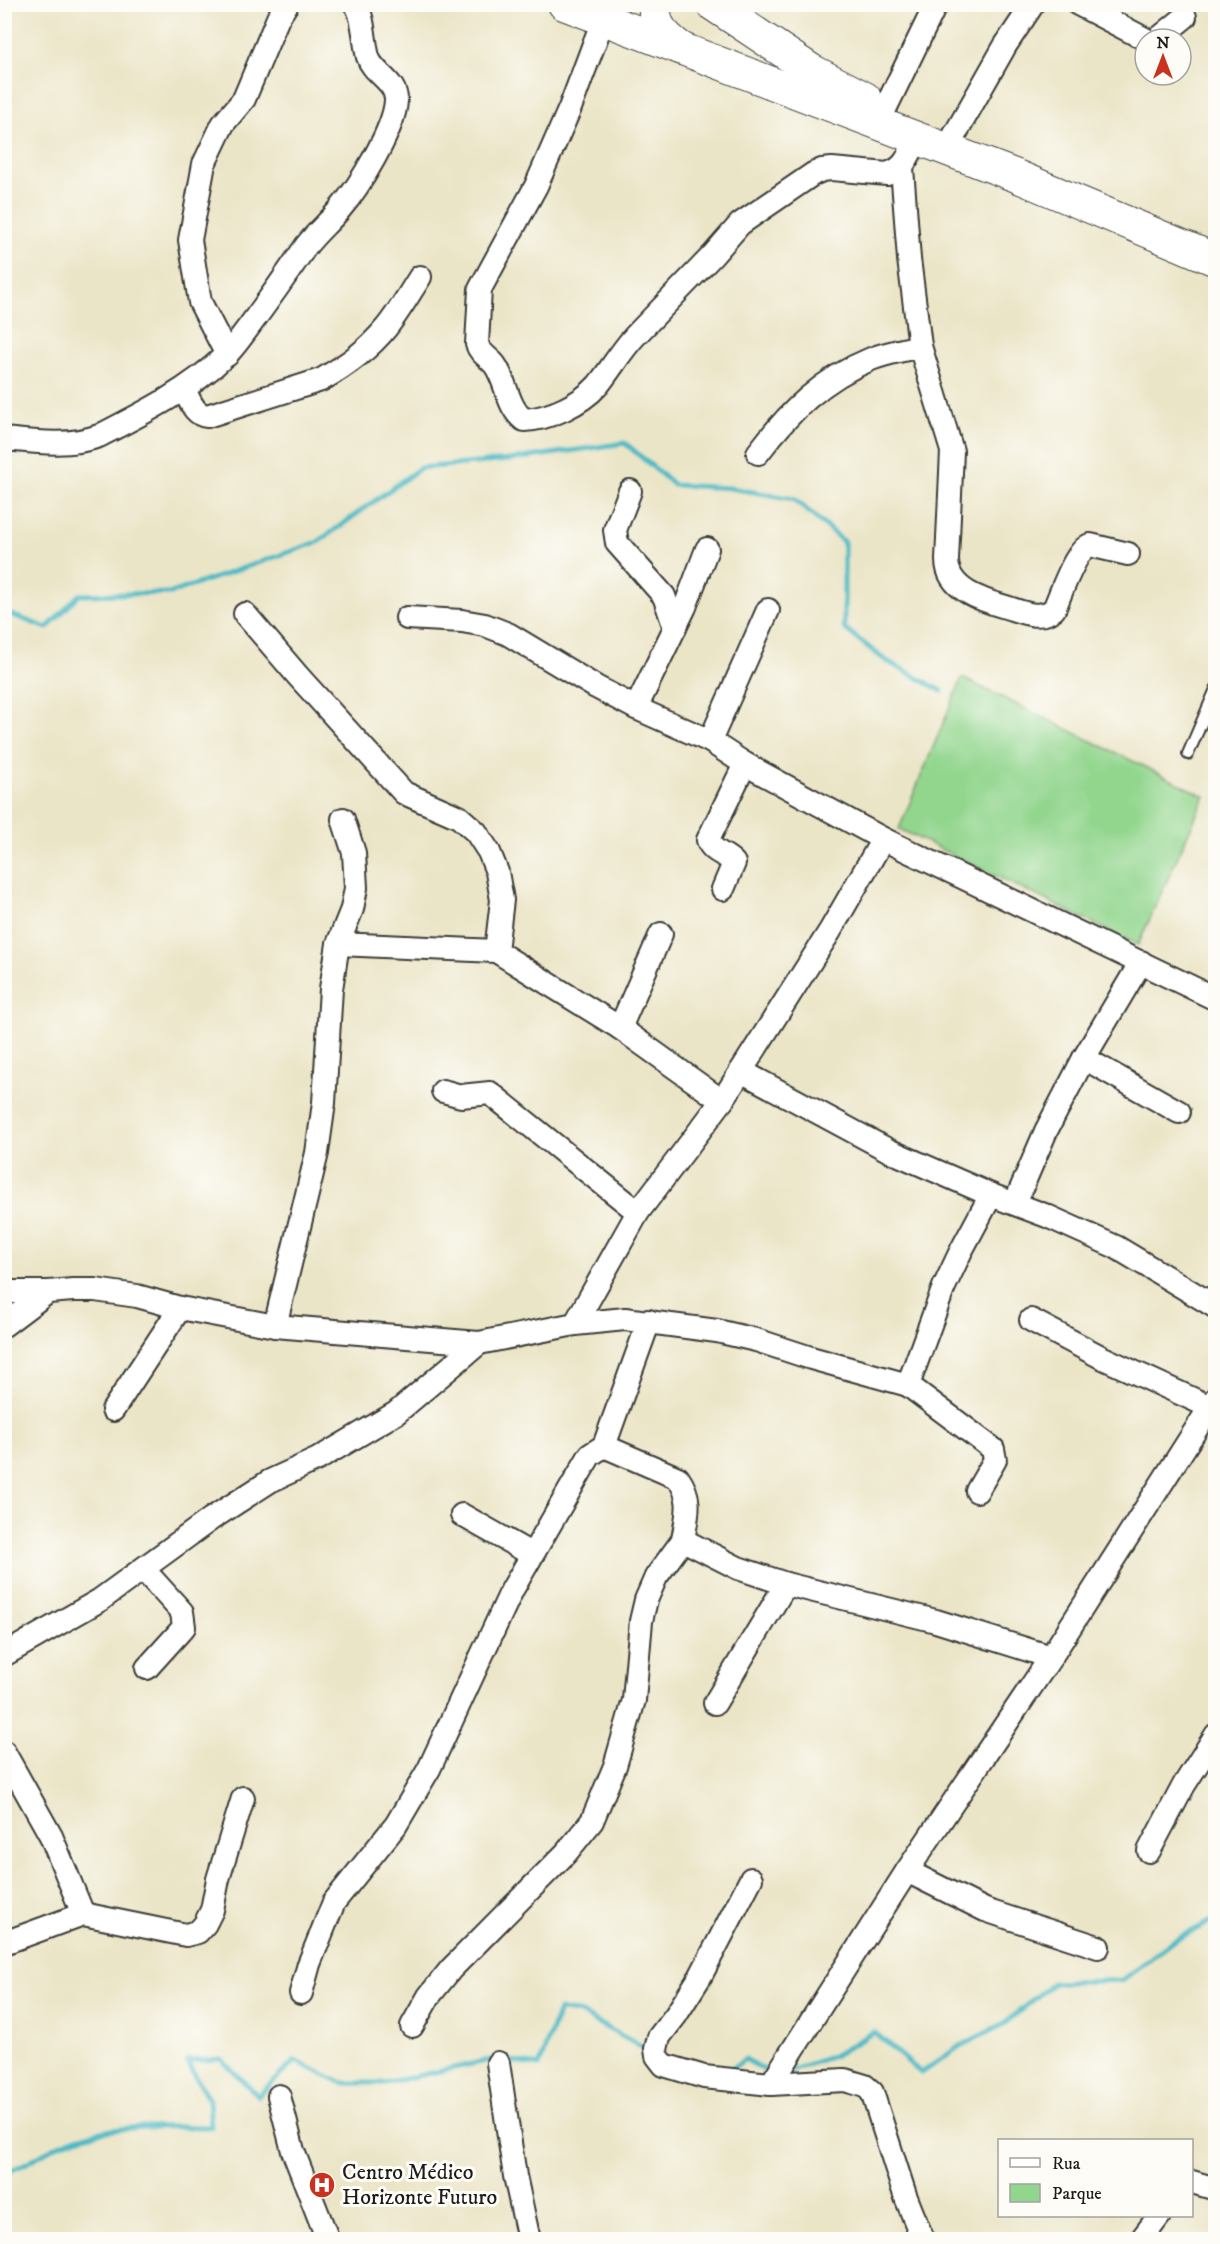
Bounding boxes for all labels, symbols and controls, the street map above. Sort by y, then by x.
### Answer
north arrow [1133,27,1193,87]
text: N [1156,33,1170,53]
legend [998,2139,1193,2217]
text: Rua [1052,2153,1081,2175]
place label: Centro Médico Horizonte Futuro [342,2159,497,2211]
hospital icon: Centro Médico Horizonte Futuro [307,2170,337,2200]
text: Parque [1052,2183,1102,2205]

